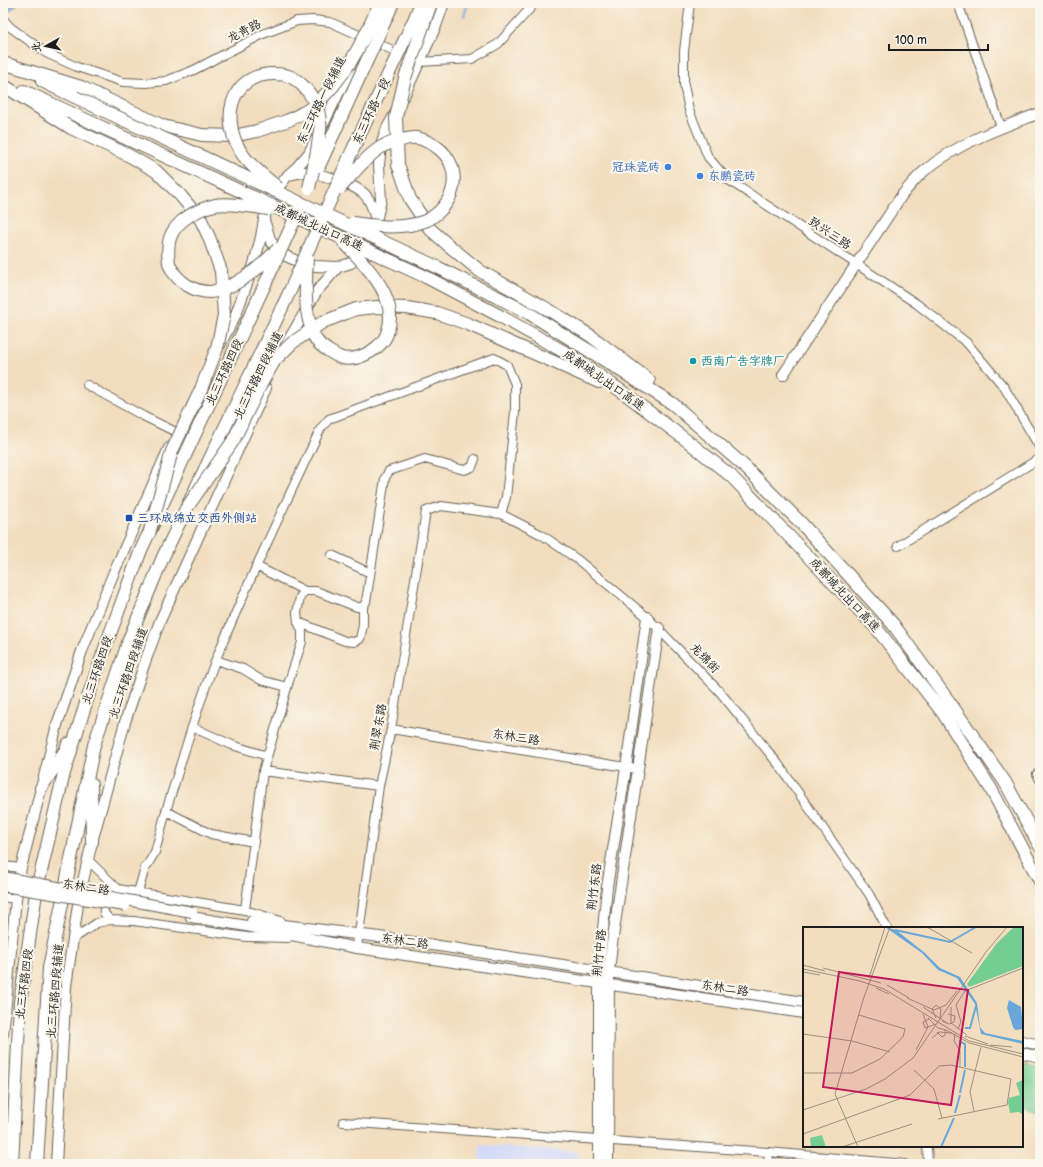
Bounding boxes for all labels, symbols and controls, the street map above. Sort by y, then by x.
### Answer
street label: 龙青路 [225,17,264,46]
north arrow [26,26,66,66]
scale bar [889,26,988,52]
text: 100 m [895,33,927,48]
text: 北 [29,41,44,54]
street label: 东三环路一段辅道 [294,54,349,147]
street label: 东三环路一段 [349,75,393,147]
place label: 冠珠瓷砖 [612,160,660,175]
marker: 冠珠瓷砖 [663,162,673,172]
place label: 东鹏瓷砖 [708,169,756,184]
marker: 东鹏瓷砖 [695,171,705,181]
street label: 成都城北出口高速 [272,200,365,255]
street label: 致兴三路 [806,214,854,253]
street label: 北三环路四段辅道 [231,329,286,422]
street label: 北三环路四段 [202,336,246,408]
street label: 成都城北出口高速 [560,347,647,414]
place label: 西南广告字牌厂 [701,354,785,369]
marker: 西南广告字牌厂 [688,356,698,366]
place label: 三环成绵立交西外侧站 [137,511,257,526]
marker: 三环成绵立交西外侧站 [124,513,134,523]
street label: 成都城北出口高速 [806,555,883,636]
street label: 北三环路四段辅道 [106,625,151,721]
street label: 北三环路四段 [79,634,116,707]
street label: 龙绵街 [687,640,723,677]
street label: 荆翠东路 [367,702,390,752]
street label: 东林三路 [491,726,541,749]
street label: 荆竹东路 [584,862,605,912]
street label: 东林二路 [61,876,111,899]
inset map [803,927,1023,1147]
street label: 荆竹中路 [590,928,609,978]
street label: 东林二路 [380,931,430,952]
street label: 北三环路四段辅道 [44,943,67,1040]
street label: 北三环路四段 [13,947,36,1021]
street label: 东林二路 [700,977,750,1000]

